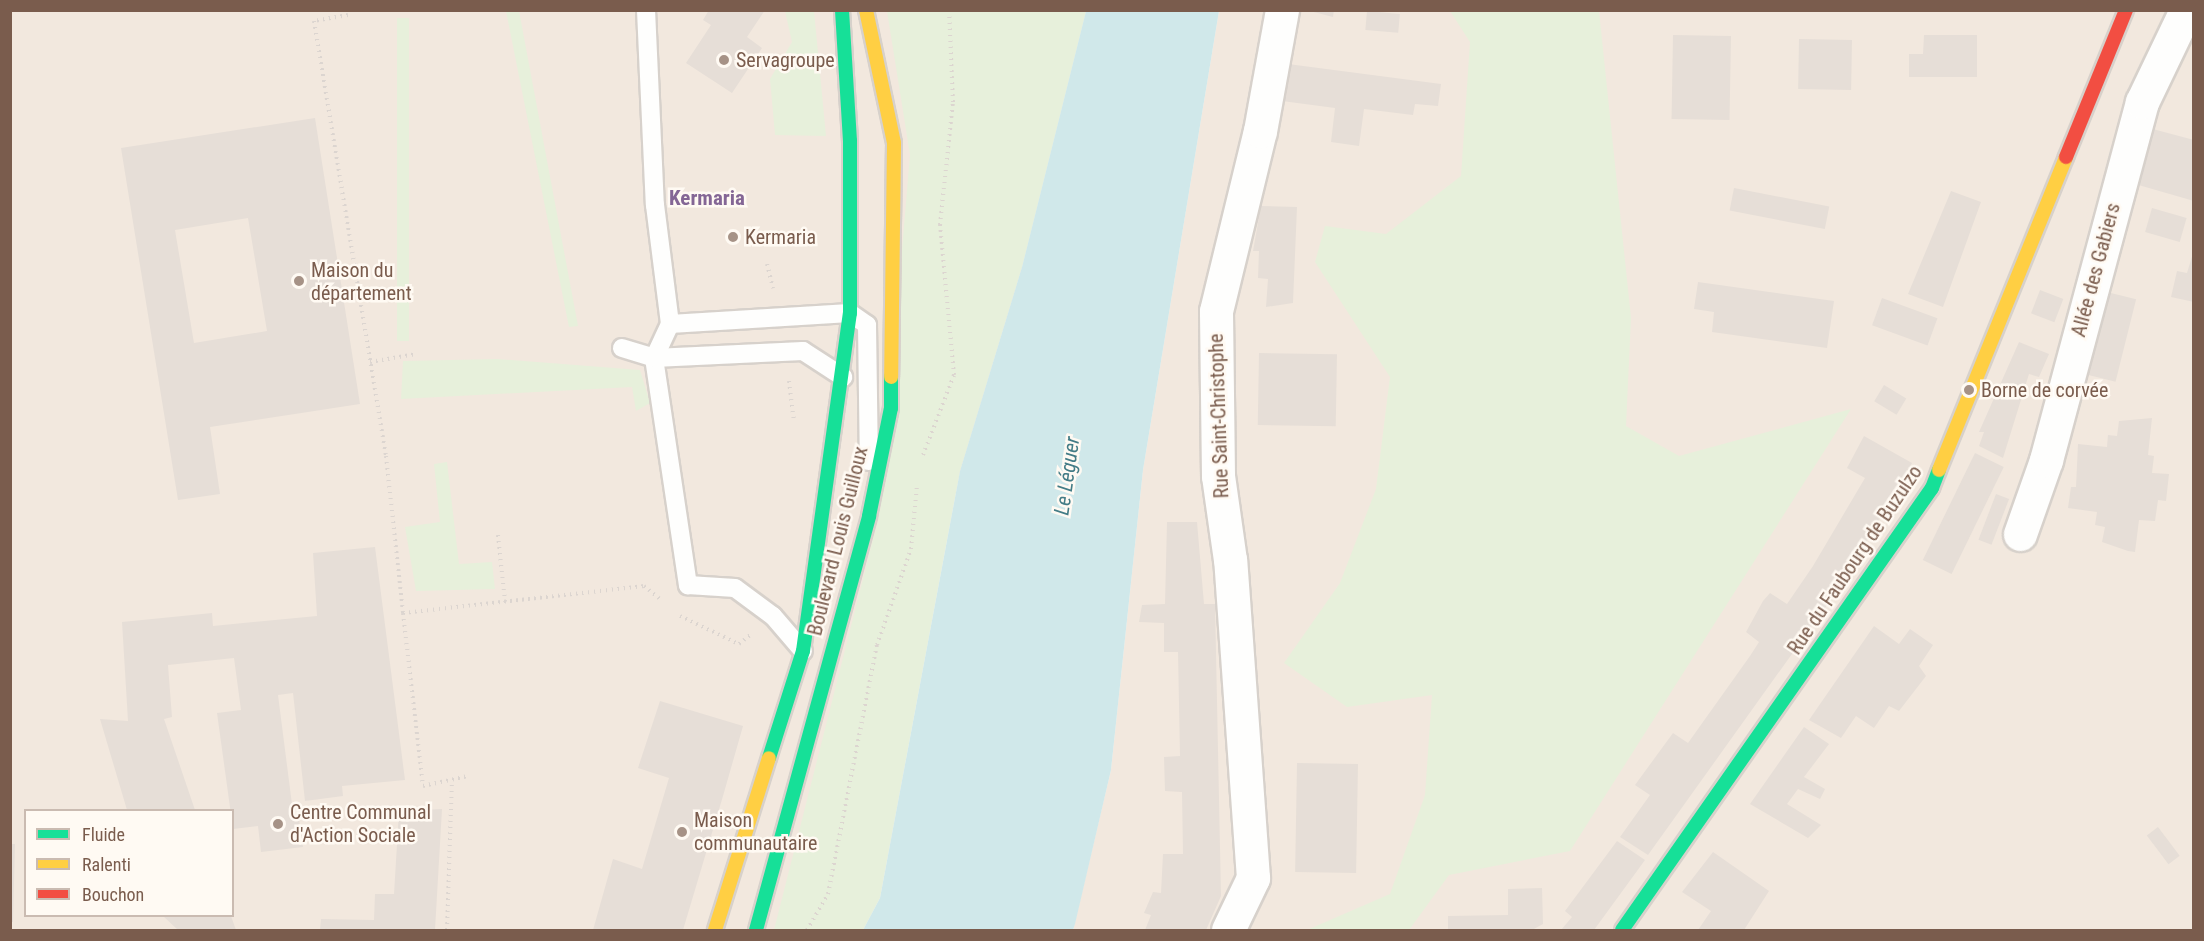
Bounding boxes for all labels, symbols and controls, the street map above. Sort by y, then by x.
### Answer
place label: Servagroupe [736,48,835,72]
marker: Servagroupe [717,53,731,67]
district label: Kermaria [669,185,745,211]
street label: Allée des Gabiers [2067,200,2125,340]
place label: Kermaria [745,225,816,249]
marker: Kermaria [726,230,740,244]
place label: Maison du département [311,258,412,305]
marker: Maison du département [292,274,306,288]
street label: Rue Saint-Christophe [1204,333,1234,499]
place label: Borne de corvée [1981,378,2108,402]
marker: Borne de corvée [1962,383,1976,397]
water label: Le Léguer [1049,435,1085,517]
street label: Boulevard Louis Guilloux [803,444,873,638]
street label: Rue du Faubourg de Buzulzo [1783,461,1927,659]
place label: Centre Communal d'Action Sociale [290,801,431,848]
place label: Maison communautaire [694,808,817,855]
legend [24,809,234,917]
marker: Centre Communal d'Action Sociale [271,817,285,831]
text: Fluide [82,824,125,845]
marker: Maison communautaire [675,825,689,839]
text: Ralenti [82,854,131,875]
text: Bouchon [82,884,144,905]

